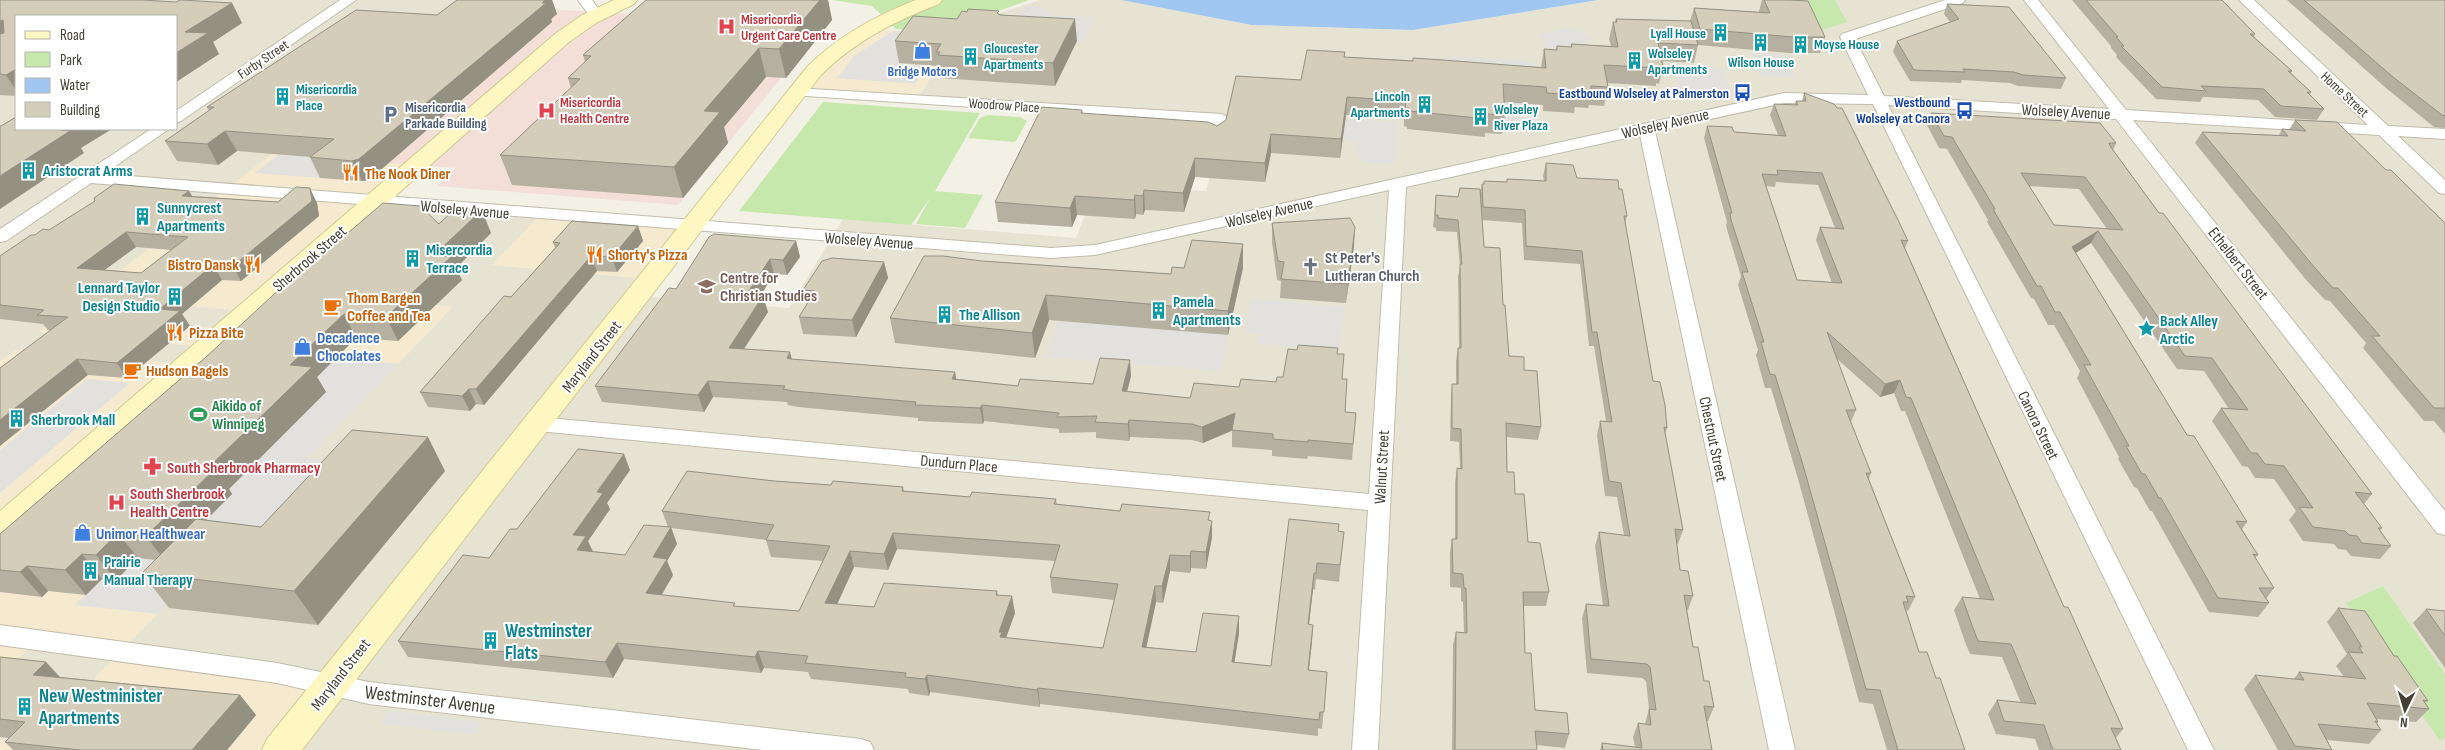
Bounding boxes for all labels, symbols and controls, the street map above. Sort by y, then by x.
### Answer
place label: Misericordia Urgent Care Centre [741,11,836,44]
legend [15,15,178,130]
hospital icon: Misericordia Urgent Care Centre [717,17,737,37]
building icon: Lyall House [1710,23,1730,43]
place label: Lyall House [1651,25,1706,42]
text: Road [60,26,85,45]
building icon: Wilson House [1751,32,1771,52]
building icon: Moyse House [1790,34,1810,54]
street label: Furby Street [234,36,292,83]
place label: Moyse House [1814,36,1879,53]
place label: Gloucester Apartments [983,40,1043,73]
shop icon: Bridge Motors [912,41,932,61]
place label: Wolseley Apartments [1647,45,1707,78]
building icon: Gloucester Apartments [960,46,980,66]
text: Park [60,51,82,70]
building icon: Wolseley Apartments [1624,51,1644,71]
place label: Wilson House [1728,54,1794,71]
place label: Bridge Motors [887,63,957,80]
street label: Home Street [2317,68,2372,121]
text: Water [60,76,91,95]
place label: Misericordia Place [296,81,357,114]
bus stop icon: Eastbound Wolseley at Palmerston [1733,83,1753,103]
place label: Eastbound Wolseley at Palmerston [1559,85,1729,102]
building icon: Misericordia Place [272,87,292,107]
place label: Lincoln Apartments [1350,88,1410,121]
place label: Misericordia Health Centre [560,94,629,127]
building icon: Lincoln Apartments [1414,94,1434,114]
place label: Westbound Wolseley at Canora [1856,94,1950,127]
street label: Woodrow Place [968,95,1040,116]
place label: Misericordia Parkade Building [405,99,487,132]
hospital icon: Misericordia Health Centre [536,100,556,120]
bus stop icon: Westbound Wolseley at Canora [1954,100,1974,120]
text: Building [60,101,100,120]
place label: Wolseley River Plaza [1494,101,1548,134]
street label: Wolseley Avenue [2021,101,2111,124]
parking icon: Misericordia Parkade Building [381,105,401,125]
street label: Wolseley Avenue [1620,105,1711,144]
building icon: Wolseley River Plaza [1470,107,1490,127]
building icon: Aristocrat Arms [19,160,39,180]
place label: Aristocrat Arms [42,162,133,181]
restaurant icon: The Nook Diner [341,163,361,183]
place label: The Nook Diner [365,165,451,184]
street label: Wolseley Avenue [1224,194,1315,233]
street label: Wolseley Avenue [420,197,510,224]
place label: Sunnycrest Apartments [156,199,225,236]
building icon: Sunnycrest Apartments [133,206,153,226]
street label: Sherbrook Street [269,222,351,296]
street label: Ethelbert Street [2204,224,2272,304]
street label: Wolseley Avenue [824,229,914,254]
place label: Misercordia Terrace [426,241,492,278]
restaurant icon: Shorty's Pizza [584,244,604,264]
place label: Shorty's Pizza [608,246,687,265]
building icon: Misercordia Terrace [402,248,422,268]
place label: St Peter's Lutheran Church [1325,249,1419,286]
restaurant icon: Bistro Dansk [243,254,263,274]
place label: Bistro Dansk [168,256,239,275]
church icon: St Peter's Lutheran Church [1301,256,1321,276]
place label: Centre for Christian Studies [720,269,817,306]
school or university icon: Centre for Christian Studies [696,276,716,296]
place label: Lennard Taylor Design Studio [78,279,160,316]
building icon: Lennard Taylor Design Studio [164,286,184,306]
place label: Thom Bargen Coffee and Tea [347,289,431,326]
place label: Pamela Apartments [1172,293,1241,330]
cafe icon: Thom Bargen Coffee and Tea [323,296,343,316]
building icon: Pamela Apartments [1149,300,1169,320]
building icon: The Allison [935,304,955,324]
place label: The Allison [959,306,1020,325]
place label: Back Alley Arctic [2159,312,2218,349]
street label: Maryland Street [558,317,626,396]
place icon: Back Alley Arctic [2136,319,2156,339]
restaurant icon: Pizza Bite [165,322,185,342]
place label: Pizza Bite [189,324,244,343]
place label: Decadence Chocolates [317,329,381,366]
shop icon: Decadence Chocolates [293,336,313,356]
cafe icon: Hudson Bagels [122,360,142,380]
place label: Hudson Bagels [146,362,228,381]
street label: Canora Street [2013,388,2062,463]
street label: Chestnut Street [1694,395,1731,484]
place label: Aikido of Winnipeg [211,397,265,434]
sports icon: Aikido of Winnipeg [188,404,208,424]
building icon: Sherbrook Mall [7,409,27,429]
place label: Sherbrook Mall [31,411,115,430]
street label: Walnut Street [1371,430,1394,504]
street label: Dundurn Place [919,452,998,477]
pharmacy icon: South Sherbrook Pharmacy [143,457,163,477]
place label: South Sherbrook Pharmacy [167,459,321,478]
place label: South Sherbrook Health Centre [130,485,225,522]
hospital icon: South Sherbrook Health Centre [106,492,126,512]
shop icon: Unimor Healthwear [72,523,92,543]
place label: Unimor Healthwear [96,525,205,544]
place label: Prairie Manual Therapy [104,553,193,590]
building icon: Prairie Manual Therapy [80,560,100,580]
place label: Westminster Flats [505,620,592,665]
building icon: Westminster Flats [481,631,501,651]
street label: Maryland Street [307,635,375,714]
street label: Westminster Avenue [363,681,496,720]
place label: New Westminister Apartments [38,685,162,730]
north arrow [2380,685,2430,735]
building icon: New Westminister Apartments [15,696,35,716]
text: N [2399,714,2408,731]

